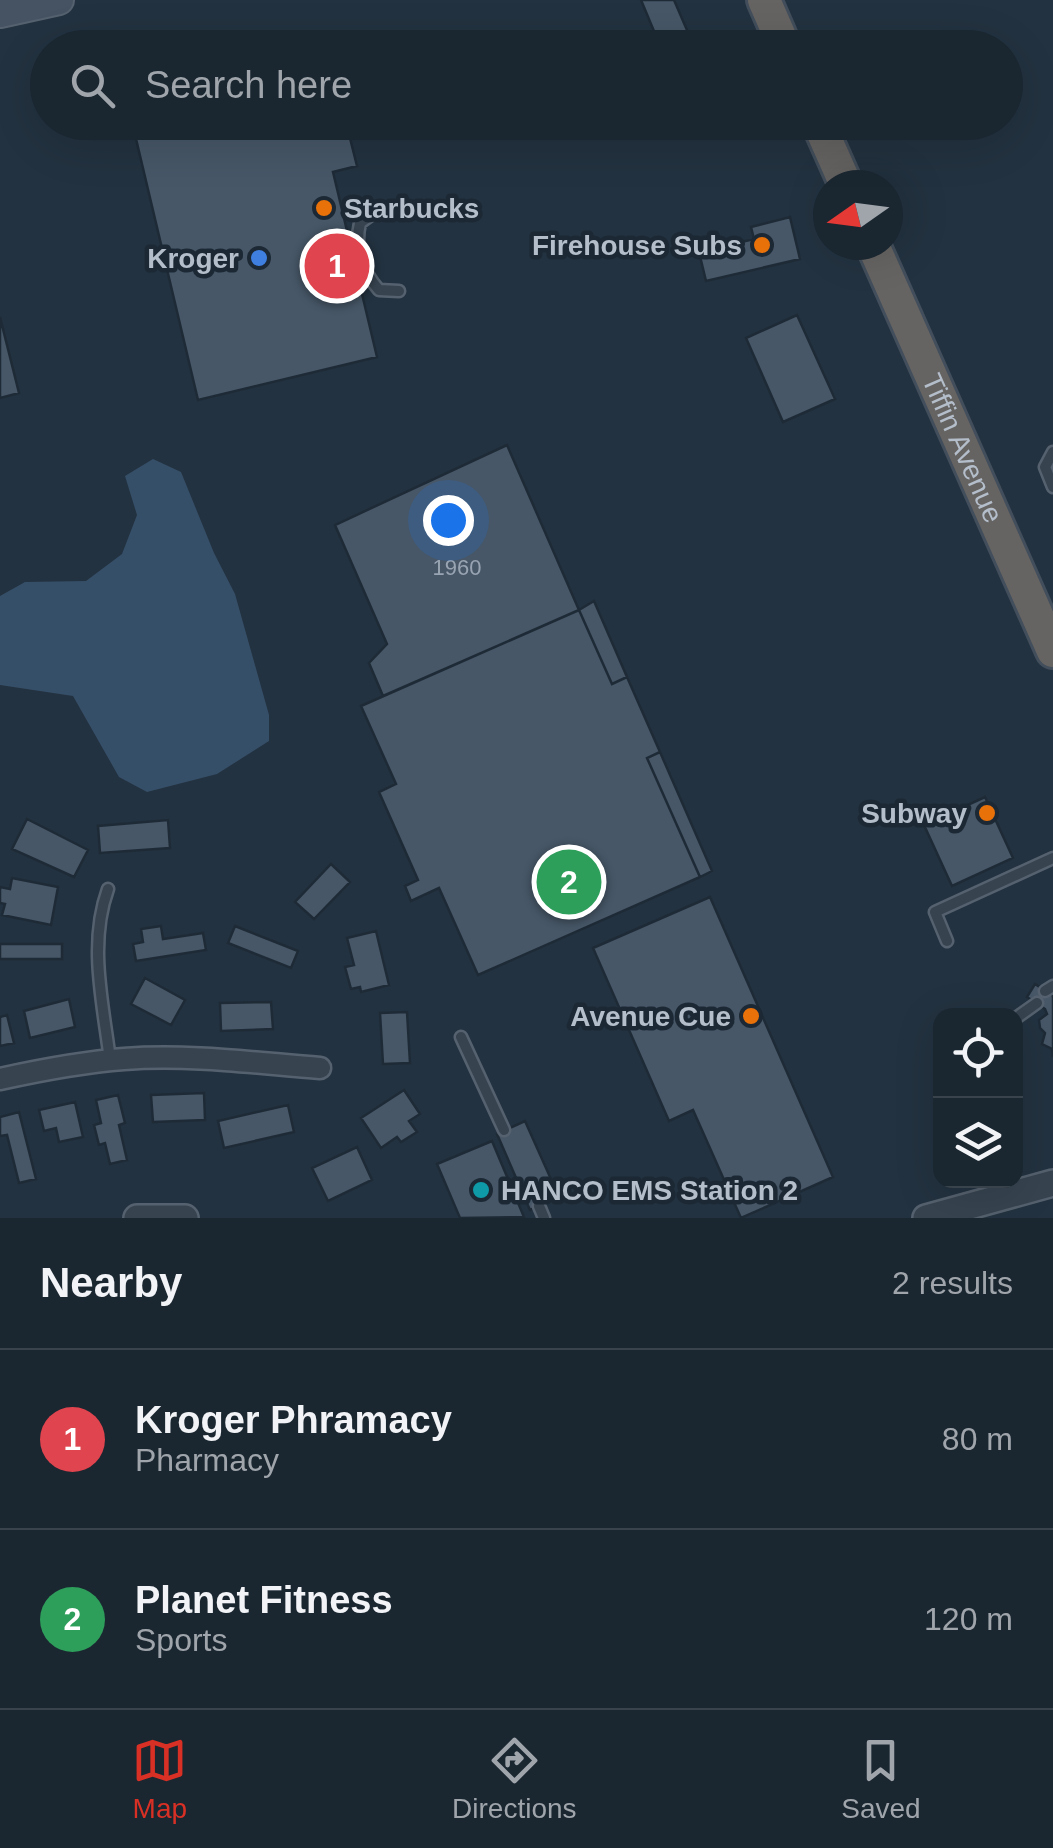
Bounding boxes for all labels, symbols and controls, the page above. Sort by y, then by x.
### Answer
search box [30,30,1023,140]
icon: search [65,58,120,113]
text: Search here [145,64,352,106]
north arrow [813,170,903,260]
place label: Starbucks [344,193,479,224]
marker: Starbucks [313,197,335,219]
pin: 1 [304,228,370,304]
place label: Firehouse Subs [532,230,742,261]
marker: Firehouse Subs [751,234,773,256]
place label: Kroger [147,243,239,274]
marker: Kroger [248,247,270,269]
street label: Tiffin Avenue [916,369,1010,527]
your location [423,495,474,546]
house number: 1960 [433,555,481,580]
place label: Subway [861,798,967,829]
marker: Subway [976,802,998,824]
pin: 2 [536,844,602,920]
place label: Avenue Cue [570,1001,731,1032]
marker: Avenue Cue [740,1005,762,1027]
map controls [933,1008,1023,1188]
button: locate [933,1008,1023,1098]
button: layers [933,1098,1023,1188]
place label: HANCO EMS Station 2 [501,1175,798,1206]
marker: HANCO EMS Station 2 [470,1179,492,1201]
text: Nearby [40,1259,182,1306]
text: 2 results [892,1265,1013,1301]
text: Kroger Phramacy [135,1399,452,1441]
text: 1 [64,1421,81,1457]
text: 80 m [942,1421,1013,1457]
text: Pharmacy [135,1442,279,1478]
text: Planet Fitness [135,1579,393,1621]
text: 2 [64,1601,81,1637]
text: 120 m [924,1601,1013,1637]
text: Sports [135,1622,227,1658]
tab: Map [132,1733,187,1825]
tab: Directions [452,1733,577,1825]
tab: Saved [841,1733,921,1825]

